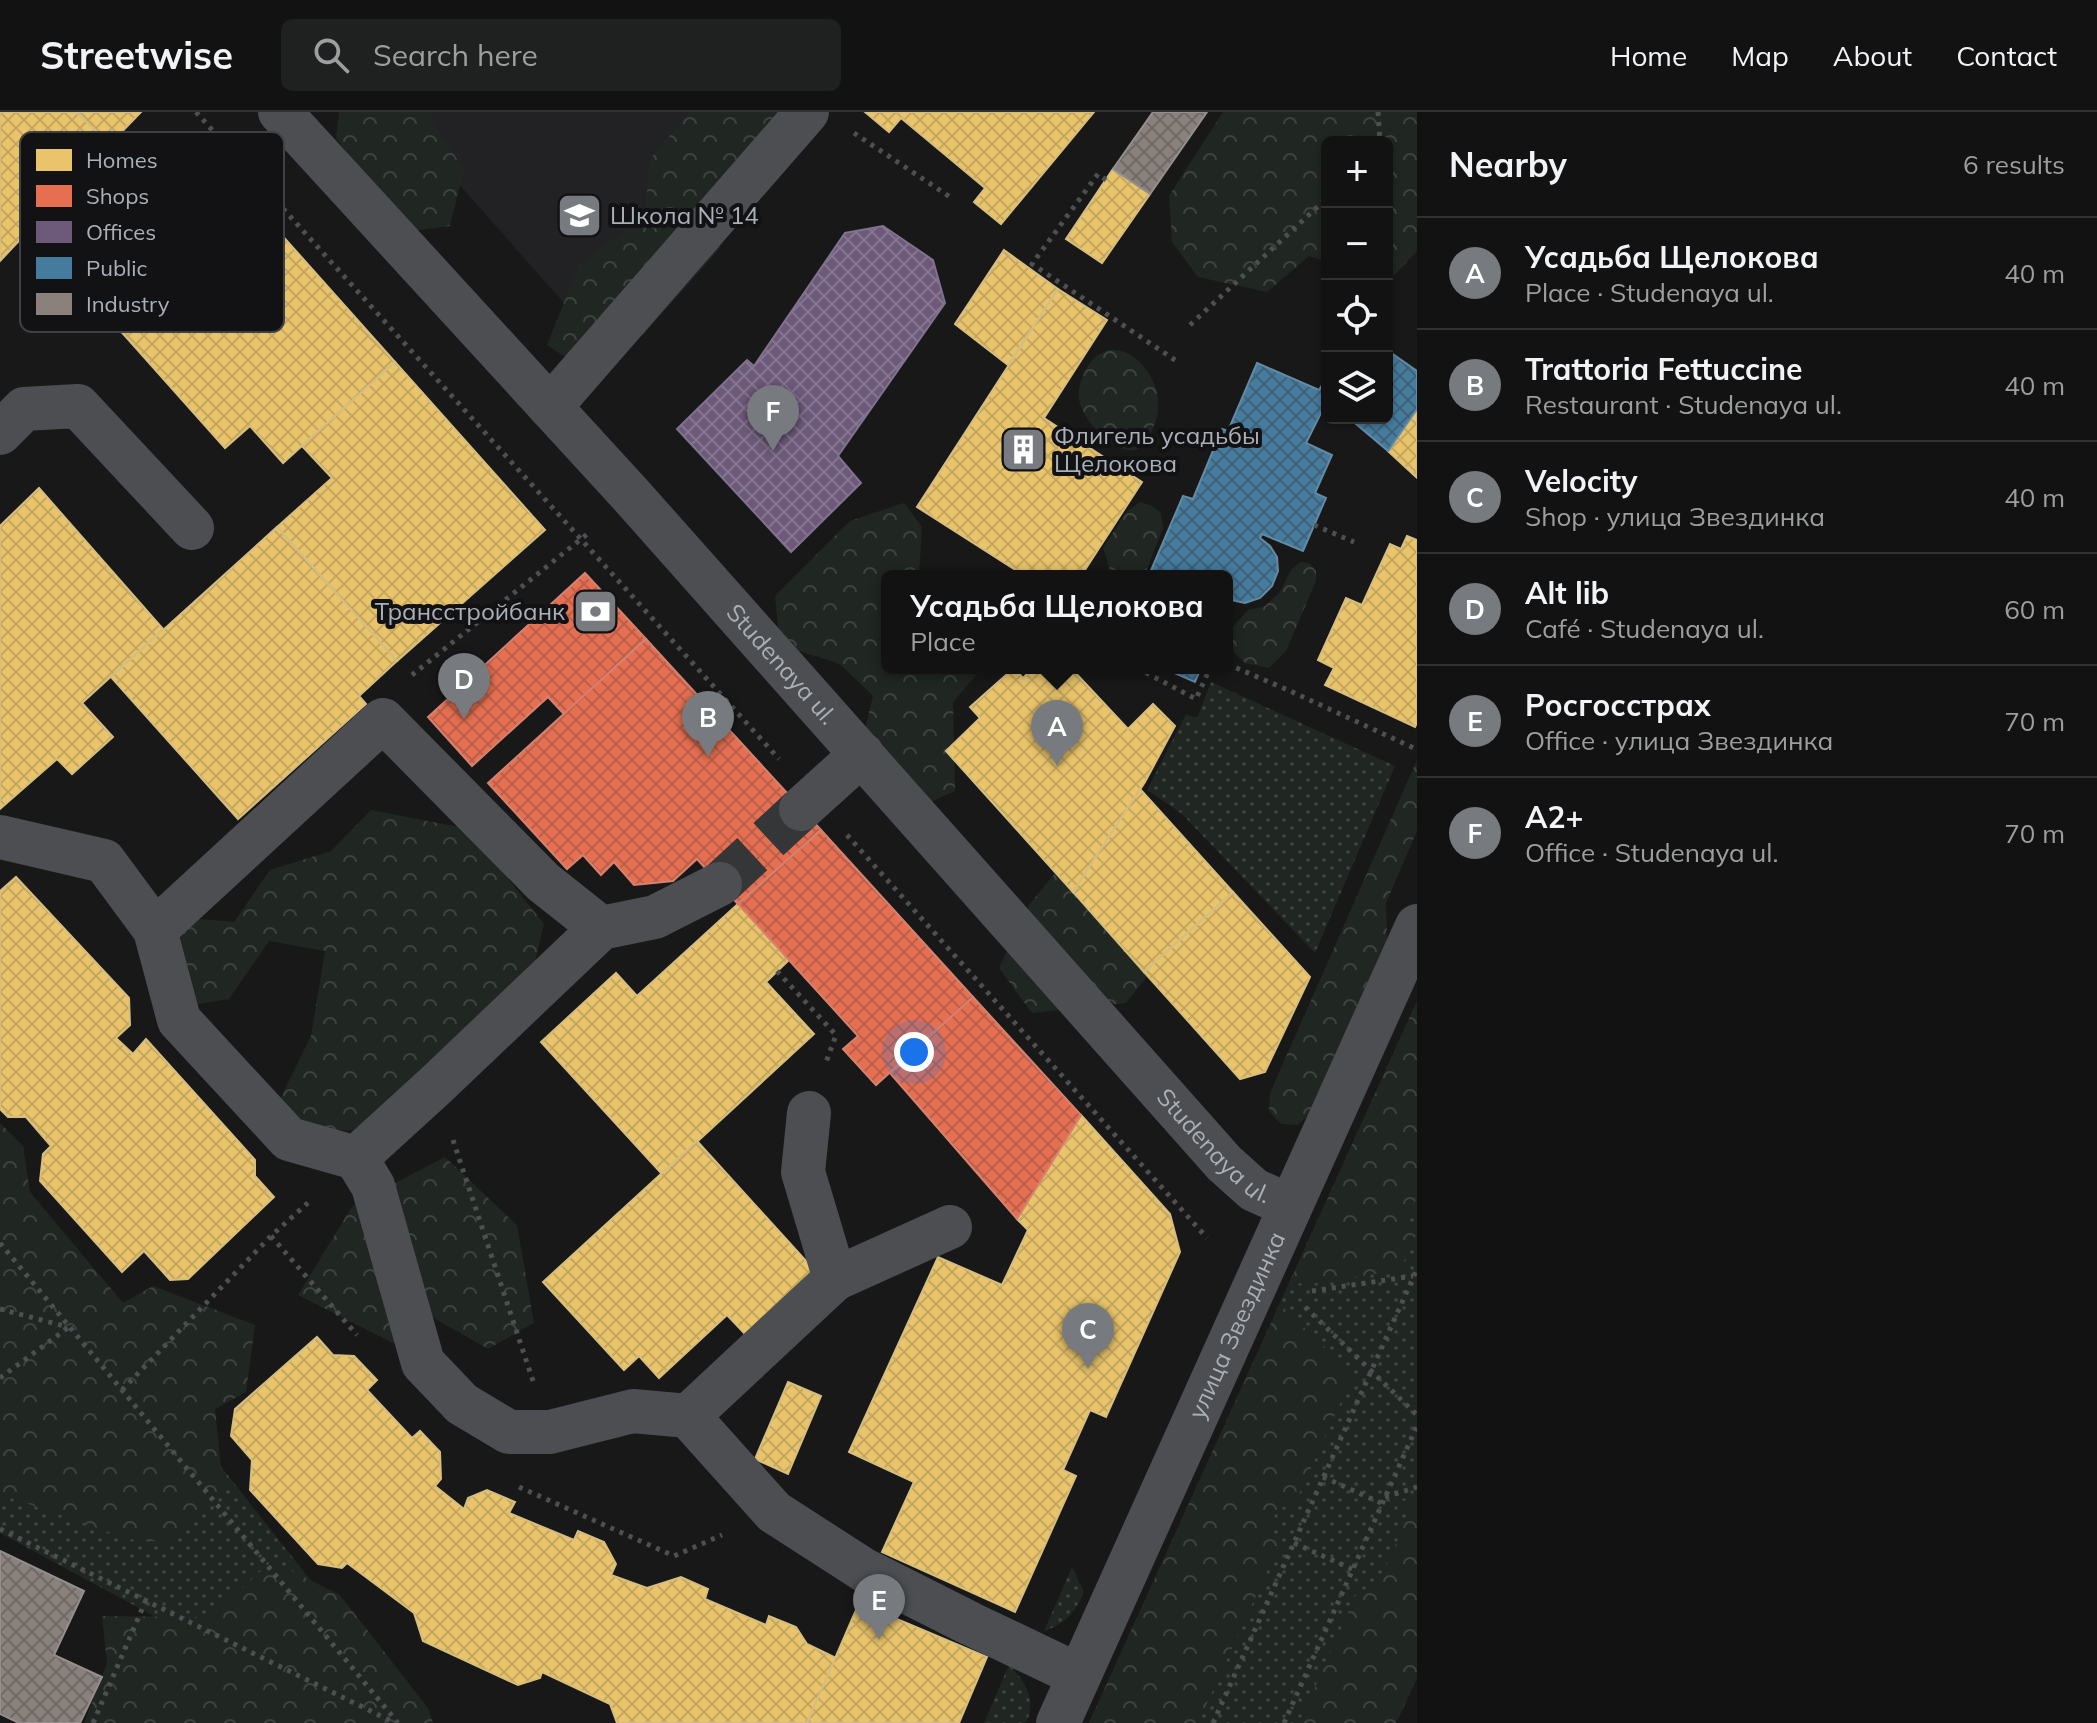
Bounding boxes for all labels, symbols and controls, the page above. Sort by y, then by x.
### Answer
search box [281,19,841,91]
text: Streetwise [40,31,233,79]
icon: search [309,33,353,77]
text: Search here [373,36,538,74]
text: Home [1610,38,1687,73]
text: Map [1731,38,1789,73]
text: About [1833,38,1912,73]
text: Contact [1956,38,2057,73]
legend [20,132,284,332]
map controls [1321,136,1393,424]
button: + [1321,136,1393,208]
text: Nearby [1449,143,1567,186]
text: Homes [86,146,158,174]
text: 6 results [1963,148,2065,181]
text: Shops [86,182,149,210]
school or university icon: Школа № 14 [555,192,603,240]
place label: Школа № 14 [610,200,759,230]
button: − [1321,208,1393,280]
text: Offices [86,218,156,246]
text: Усадьба Щелокова [1525,238,1819,276]
text: Public [86,254,148,282]
text: A [1465,257,1485,290]
text: 40 m [2004,257,2065,290]
text: Place · Studenaya ul. [1525,276,1774,309]
button: locate [1321,280,1393,352]
text: Industry [86,290,170,318]
text: Trattoria Fettuccine [1525,350,1803,388]
button: layers [1321,352,1393,424]
text: B [1466,369,1484,402]
text: 40 m [2004,369,2065,402]
pin: F [747,385,799,451]
text: Restaurant · Studenaya ul. [1525,388,1842,421]
place label: Флигель усадьбы Щелокова [1054,420,1260,478]
building icon: Флигель усадьбы Щелокова [999,426,1047,474]
text: Velocity [1525,462,1638,500]
text: C [1466,481,1484,514]
text: 40 m [2004,481,2065,514]
text: Shop · улица Звездинка [1525,500,1825,533]
popup [881,570,1233,674]
text: Alt lib [1525,574,1609,612]
text: Усадьба Щелокова [910,587,1204,625]
bank icon: Трансстройбанк [572,588,620,636]
text: D [1465,593,1485,626]
text: 60 m [2004,593,2065,626]
place label: Трансстройбанк [375,596,565,626]
street label: Studenaya ul. [721,597,843,730]
text: Café · Studenaya ul. [1525,612,1764,645]
text: Place [910,625,976,658]
pin: D [438,653,490,719]
text: Росгосстрах [1525,686,1711,724]
pin: B [682,691,734,757]
pin: A [1031,700,1083,766]
text: E [1467,705,1483,738]
text: 70 m [2004,705,2065,738]
text: Office · улица Звездинка [1525,724,1833,757]
text: А2+ [1525,798,1584,836]
text: F [1468,817,1482,850]
text: 70 m [2004,817,2065,850]
text: Office · Studenaya ul. [1525,836,1778,869]
your location [894,1032,934,1072]
street label: Studenaya ul. [1151,1082,1276,1210]
street label: улица Звездинка [1181,1227,1291,1423]
pin: C [1062,1303,1114,1369]
pin: E [853,1574,905,1640]

